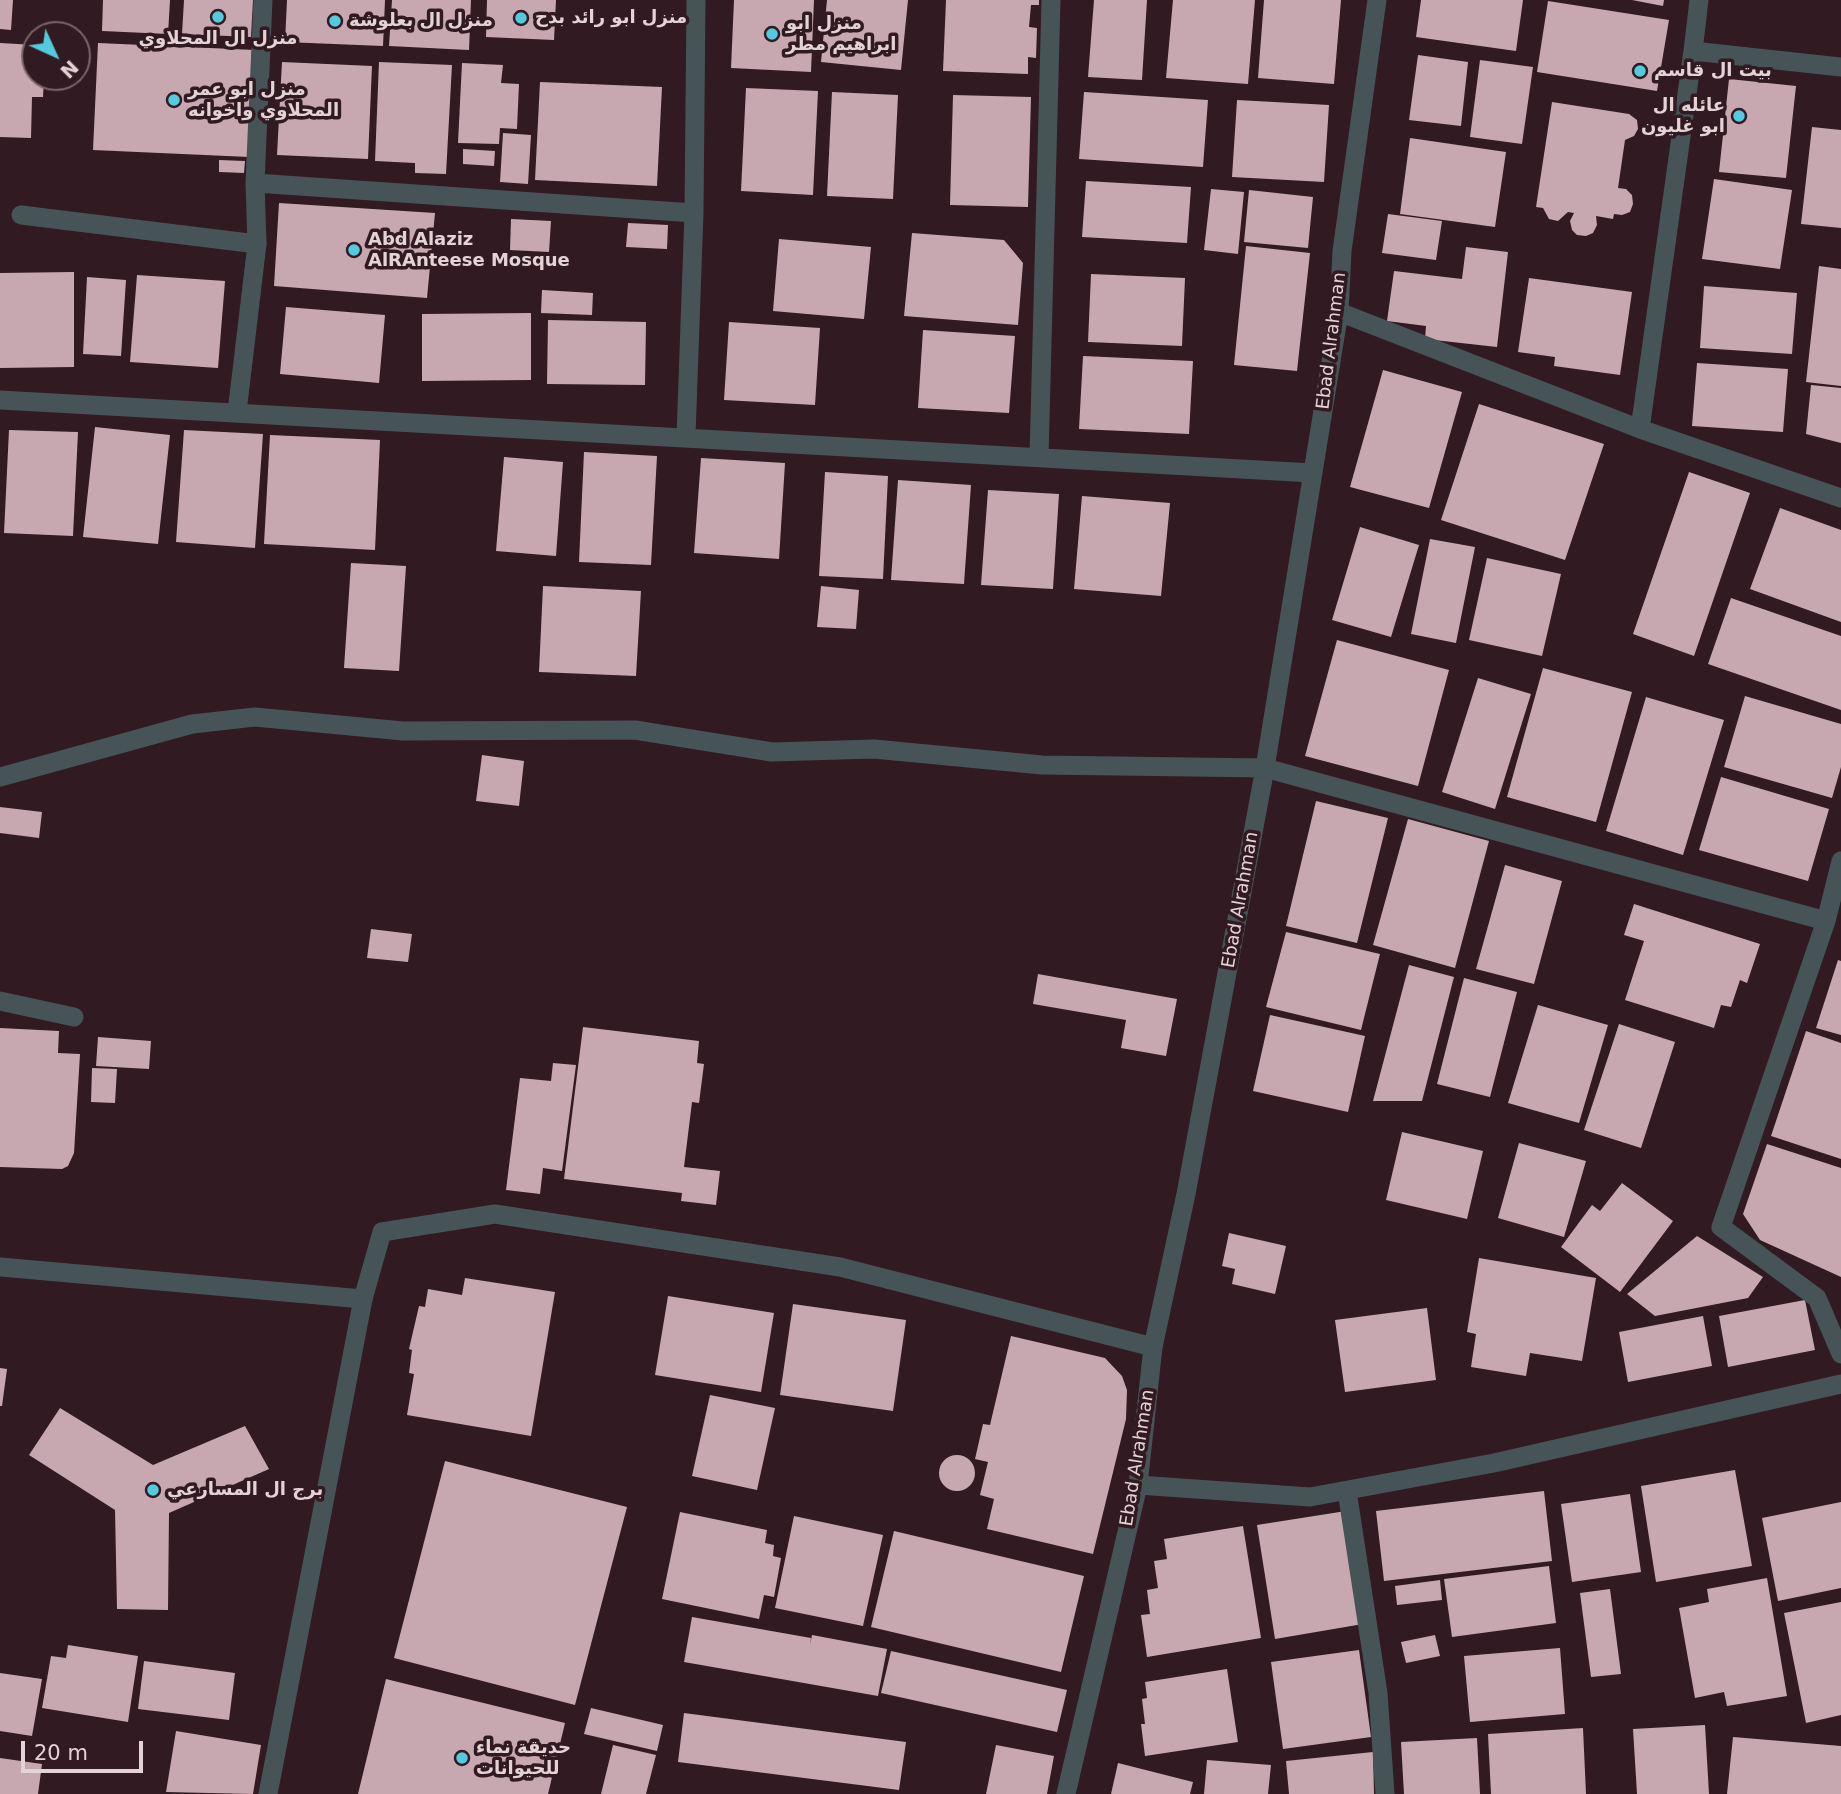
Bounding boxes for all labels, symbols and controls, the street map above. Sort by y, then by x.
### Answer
place label: منزل ابو رائد بدح [535,7,687,29]
marker: منزل ال المحلاوي [210,9,226,25]
place label: منزل ال بعلوشة [349,10,493,32]
marker: منزل ابو رائد بدح [513,10,529,26]
marker: منزل ال بعلوشة [327,13,343,29]
place label: منزل ابو ابراهيم مطر [786,13,896,56]
north arrow [21,21,91,91]
marker: منزل ابو ابراهيم مطر [764,26,780,42]
place label: منزل ال المحلاوي [139,28,297,50]
text: N [56,56,83,83]
place label: بيت ال قاسم [1654,60,1772,82]
marker: بيت ال قاسم [1632,63,1648,79]
place label: منزل ابو عمر المحلاوي واخوانه [188,79,339,122]
marker: منزل ابو عمر المحلاوي واخوانه [166,92,182,108]
place label: عائله ال ابو غليون [1641,95,1725,138]
marker: عائله ال ابو غليون [1731,108,1747,124]
place label: Abd Alaziz AlRAnteese Mosque [368,229,570,272]
marker: Abd Alaziz AlRAnteese Mosque [346,242,362,258]
street label: Ebad Alrahman [1313,271,1351,411]
street label: Ebad Alrahman [1218,830,1264,970]
street label: Ebad Alrahman [1117,1388,1159,1528]
place label: برج ال المسارعي [167,1479,323,1501]
marker: برج ال المسارعي [145,1482,161,1498]
scale bar [24,1728,147,1772]
place label: حديقة نماء للحيوانات [476,1737,571,1780]
text: 20 m [34,1741,88,1765]
marker: حديقة نماء للحيوانات [454,1750,470,1766]

